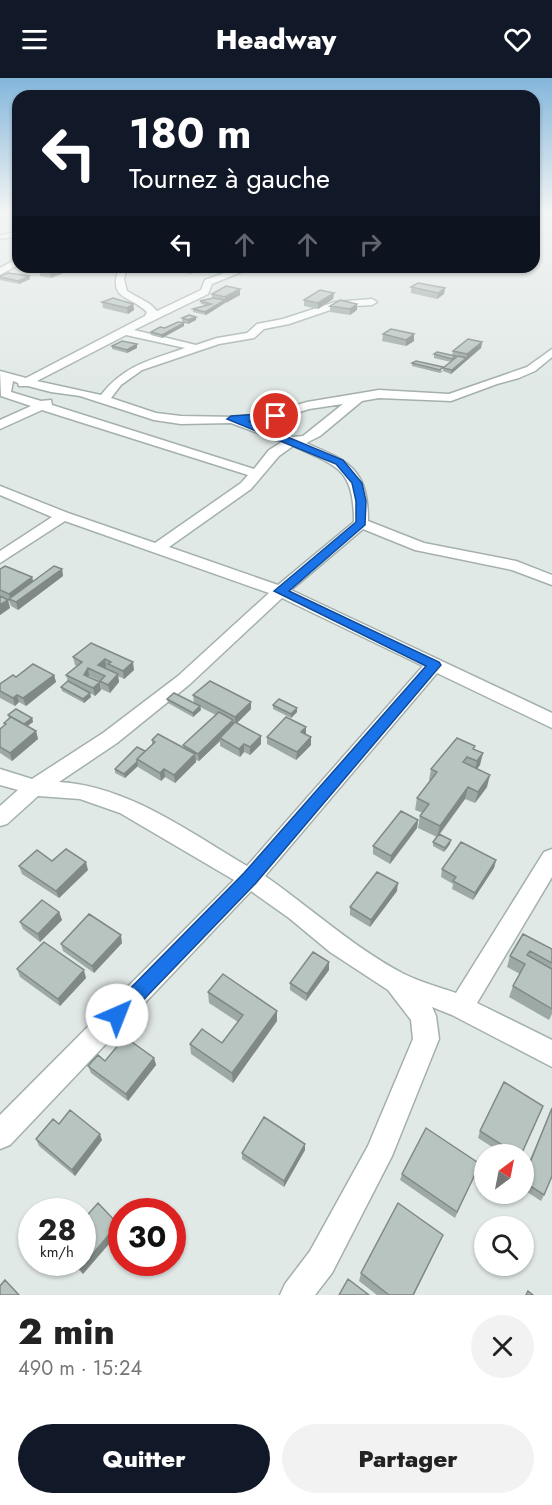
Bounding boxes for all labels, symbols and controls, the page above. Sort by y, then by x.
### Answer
text: Headway [216,20,336,59]
icon: menu [18,23,51,56]
icon: heart [501,23,534,56]
text: 180 m [129,103,252,164]
icon: left [30,114,108,192]
text: Tournez à gauche [129,159,330,198]
icon: left [165,228,198,261]
icon: ahead [228,228,261,261]
icon: ahead [291,228,324,261]
icon: right [354,228,387,261]
pin [250,390,301,441]
icon: arrive [259,399,292,432]
position arrow [85,983,149,1047]
north arrow [474,1144,534,1204]
map controls [474,1144,534,1276]
speed limit sign: 30 [108,1198,186,1276]
text: 28 [38,1208,76,1251]
button: search [474,1216,534,1276]
text: km/h [40,1241,74,1263]
text: 2 min [18,1305,115,1357]
button: close [471,1315,534,1378]
text: 490 m · 15:24 [18,1354,142,1383]
button: Quitter [18,1424,270,1493]
button: Partager [282,1424,534,1493]

